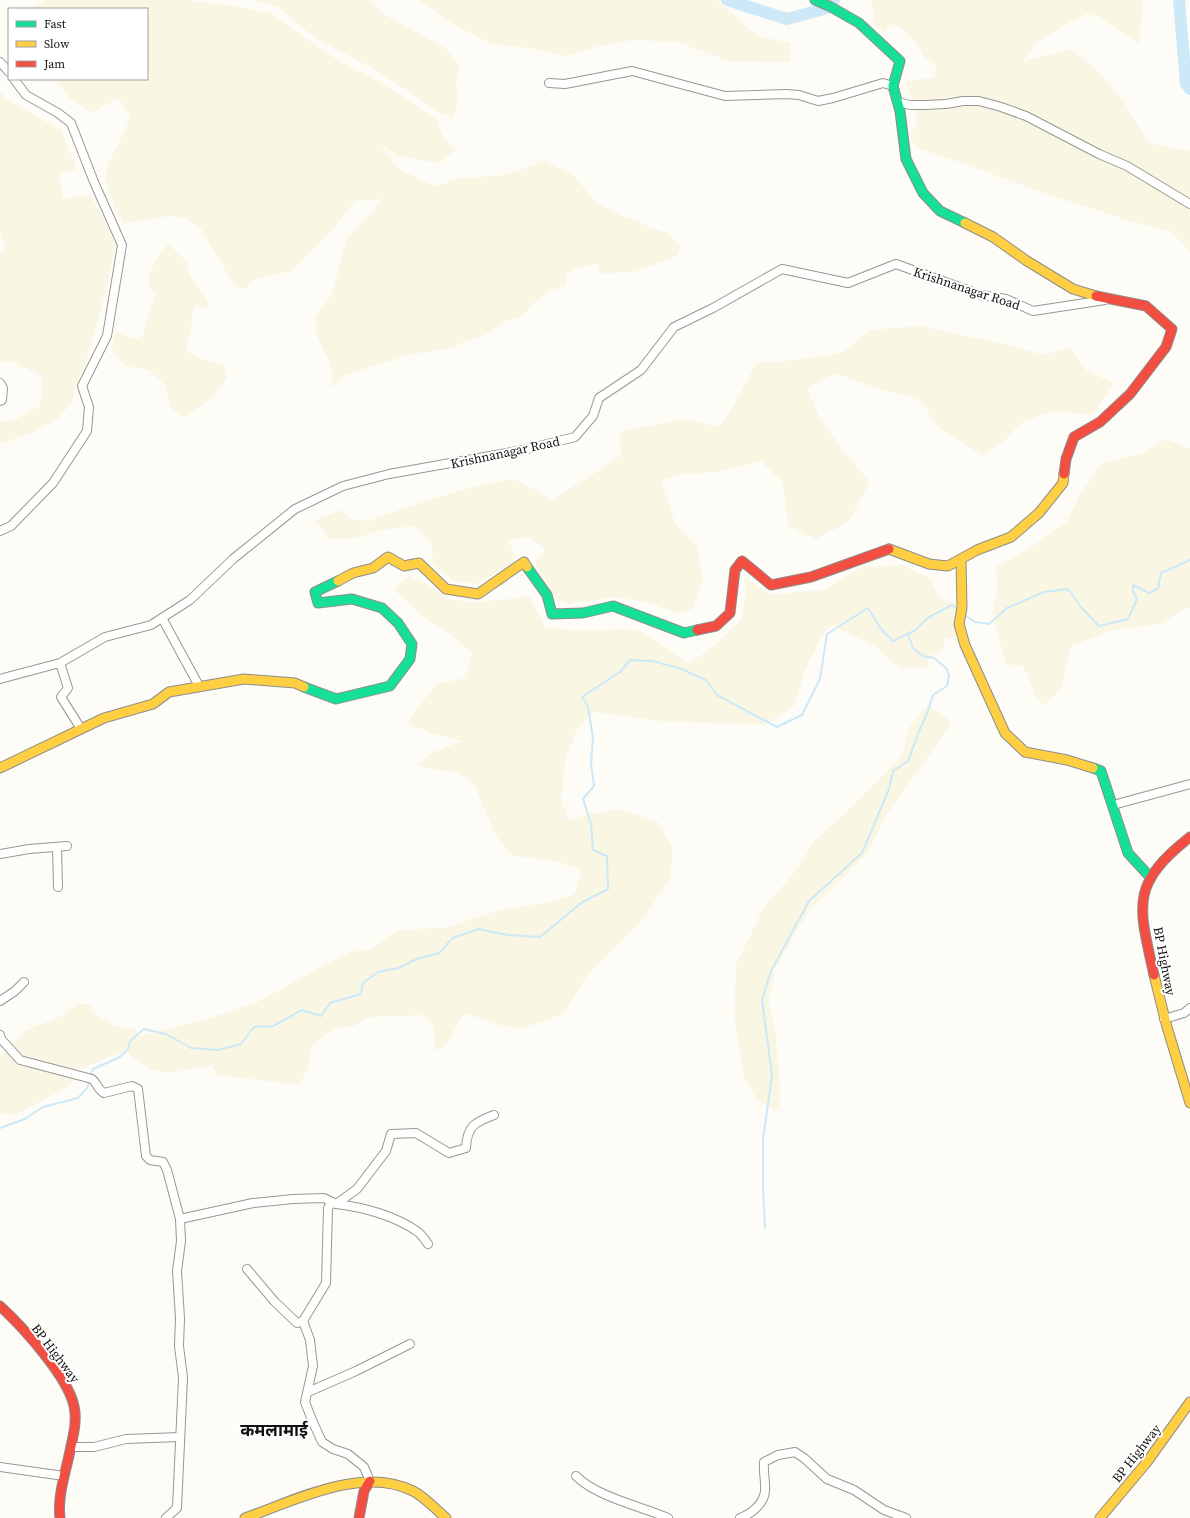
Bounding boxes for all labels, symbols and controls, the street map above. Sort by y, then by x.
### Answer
legend [8,8,148,80]
text: Fast [44,16,66,32]
text: Slow [44,36,70,52]
text: Jam [43,56,65,72]
street label: Krishnanagar Road [911,263,1023,314]
street label: Krishnanagar Road [449,432,562,472]
street label: BP Highway [1150,925,1180,997]
street label: BP Highway [28,1320,84,1386]
district label: कमलामाई [240,1418,309,1442]
street label: BP Highway [1108,1420,1165,1486]

